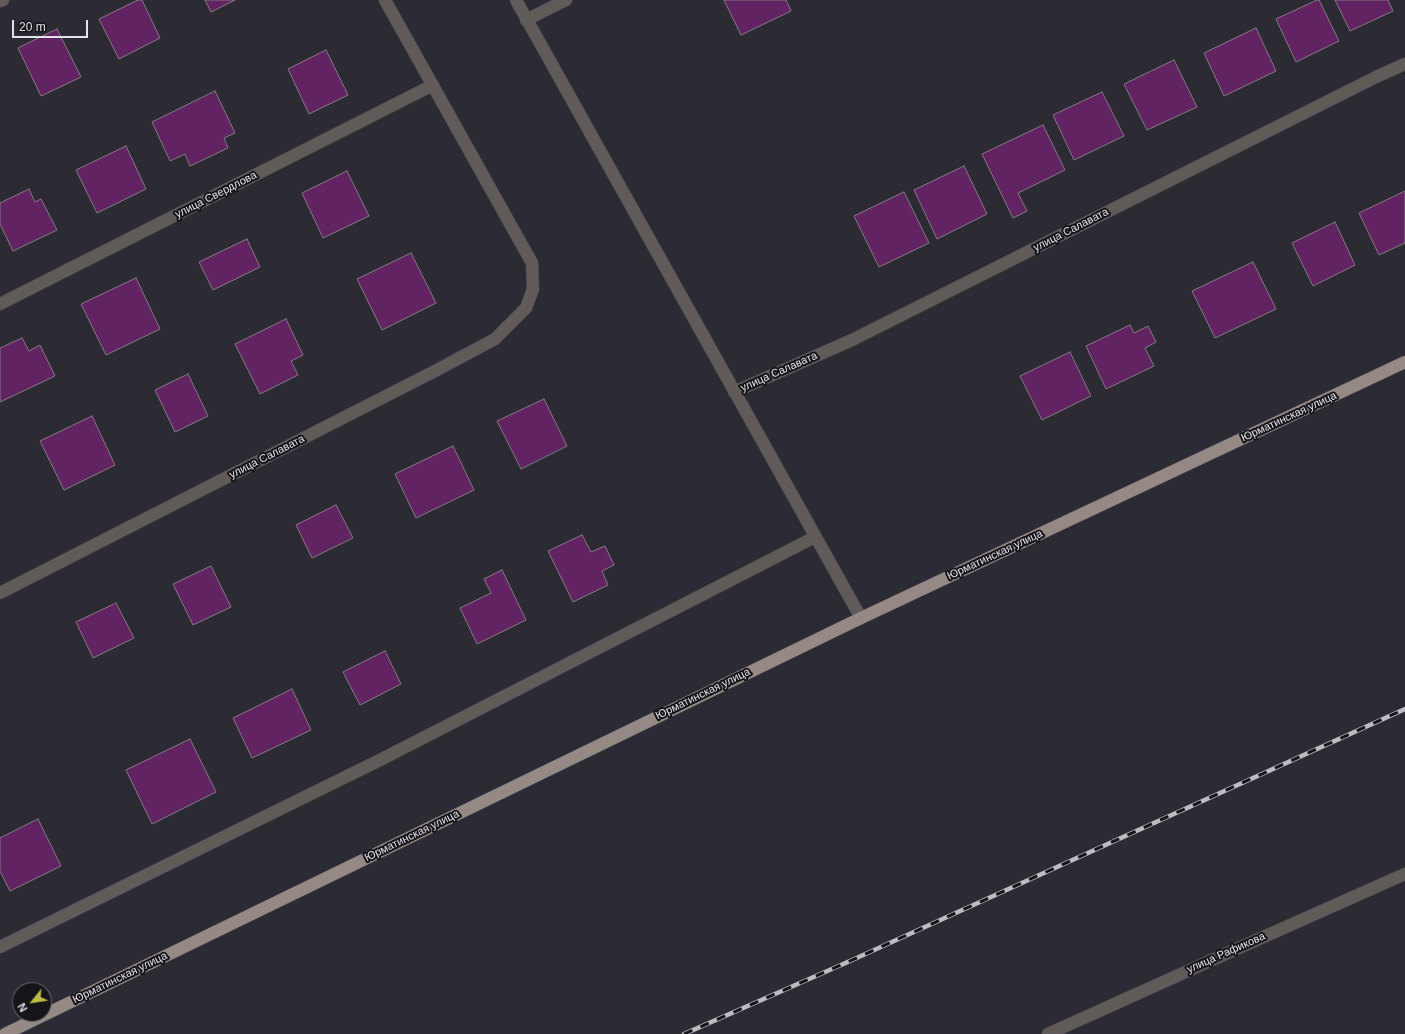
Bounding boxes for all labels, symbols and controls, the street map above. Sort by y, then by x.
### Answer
scale bar [14,12,90,38]
text: 20 m [19,20,46,34]
street label: улица Свердлова [173,169,259,221]
street label: улица Салавата [1031,205,1111,255]
street label: улица Салавата [739,349,819,395]
street label: Юрматинская улица [1239,389,1339,445]
street label: улица Салавата [227,432,307,482]
street label: Юрматинская улица [945,527,1045,583]
street label: Юрматинская улица [653,665,753,723]
street label: Юрматинская улица [362,807,462,865]
street label: улица Рафикова [1185,930,1267,976]
street label: Юрматинская улица [70,949,170,1007]
north arrow [12,982,52,1022]
text: N [15,1001,30,1014]

